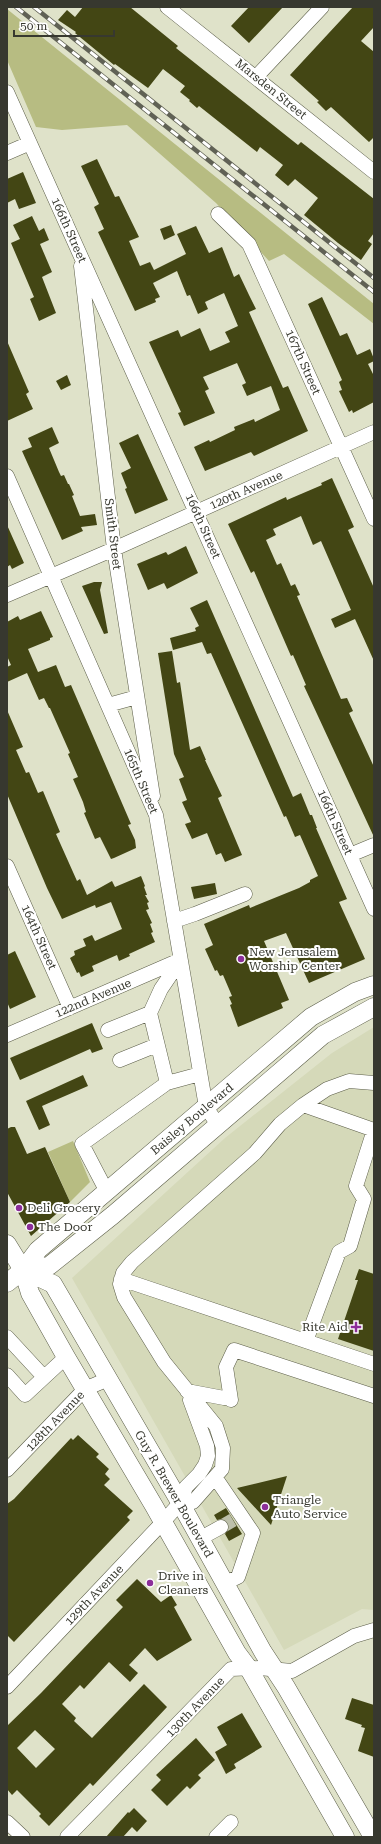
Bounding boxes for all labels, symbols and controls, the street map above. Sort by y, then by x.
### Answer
scale bar [14,12,114,38]
text: 50 m [20,19,47,33]
street label: Marsden Street [232,56,310,122]
street label: 166th Street [48,195,90,265]
street label: 167th Street [282,327,324,397]
street label: 120th Avenue [207,467,285,512]
street label: 166th Street [182,491,224,561]
street label: Smith Street [102,497,124,571]
street label: 165th Street [121,746,161,816]
street label: 166th Street [314,787,356,857]
street label: 164th Street [18,902,60,972]
place label: New Jerusalem Worship Center [249,945,340,973]
marker: New Jerusalem Worship Center [236,954,246,964]
street label: 122nd Avenue [53,975,134,1020]
street label: Baisley Boulevard [148,1080,236,1158]
place label: Deli Grocery [27,1201,101,1215]
marker: Deli Grocery [14,1203,24,1213]
place label: The Door [38,1220,92,1234]
marker: The Door [25,1222,35,1232]
place label: Rite Aid [302,1320,348,1334]
marker: Rite Aid [351,1322,361,1332]
street label: 128th Avenue [23,1388,88,1454]
street label: Guy R. Brewer Boulevard [132,1428,216,1560]
place label: Triangle Auto Service [273,1493,347,1521]
marker: Triangle Auto Service [260,1502,270,1512]
street label: 129th Avenue [62,1562,127,1628]
place label: Drive in Cleaners [158,1569,209,1597]
marker: Drive in Cleaners [145,1578,155,1588]
street label: 130th Avenue [163,1674,228,1740]

